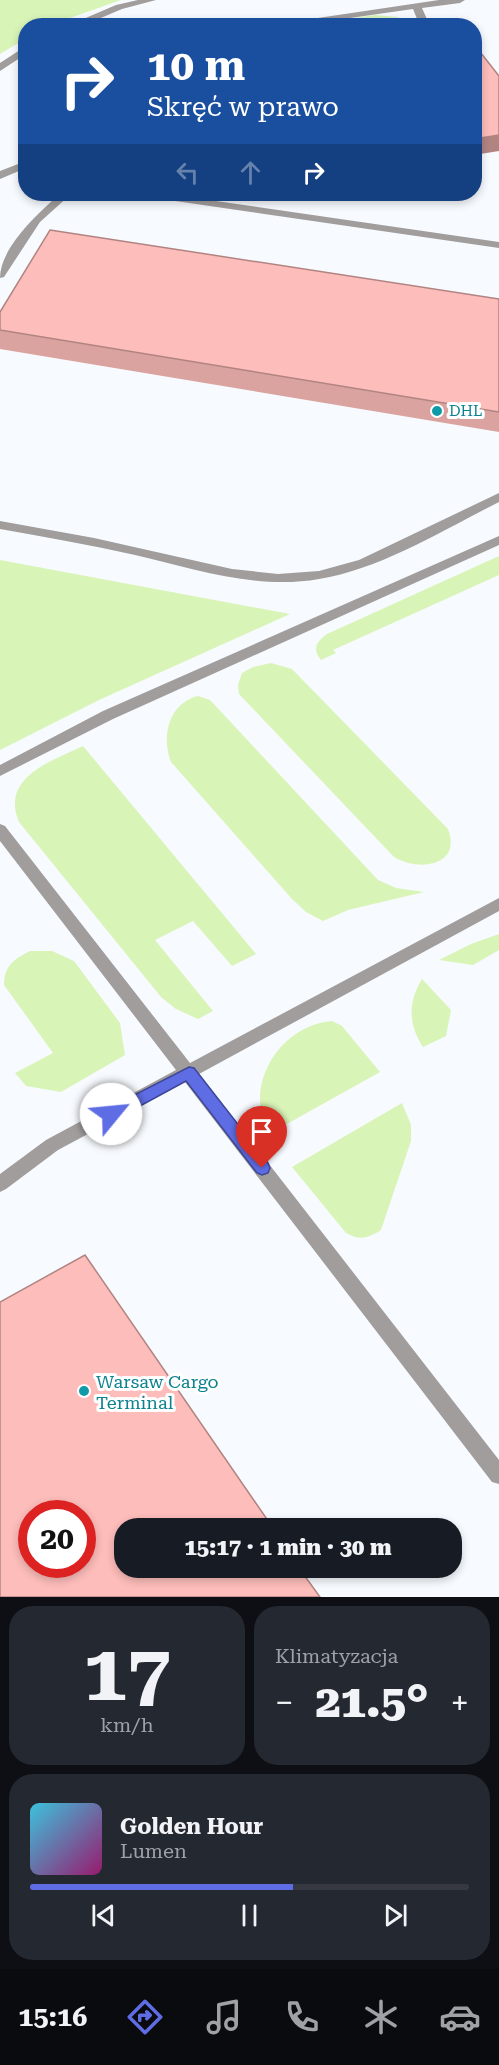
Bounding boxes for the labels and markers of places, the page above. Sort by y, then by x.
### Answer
place label: DHL [449,402,482,420]
marker: DHL [430,404,444,418]
pin [236,1106,287,1168]
place label: Warsaw Cargo Terminal [96,1371,219,1413]
marker: Warsaw Cargo Terminal [77,1384,91,1398]

